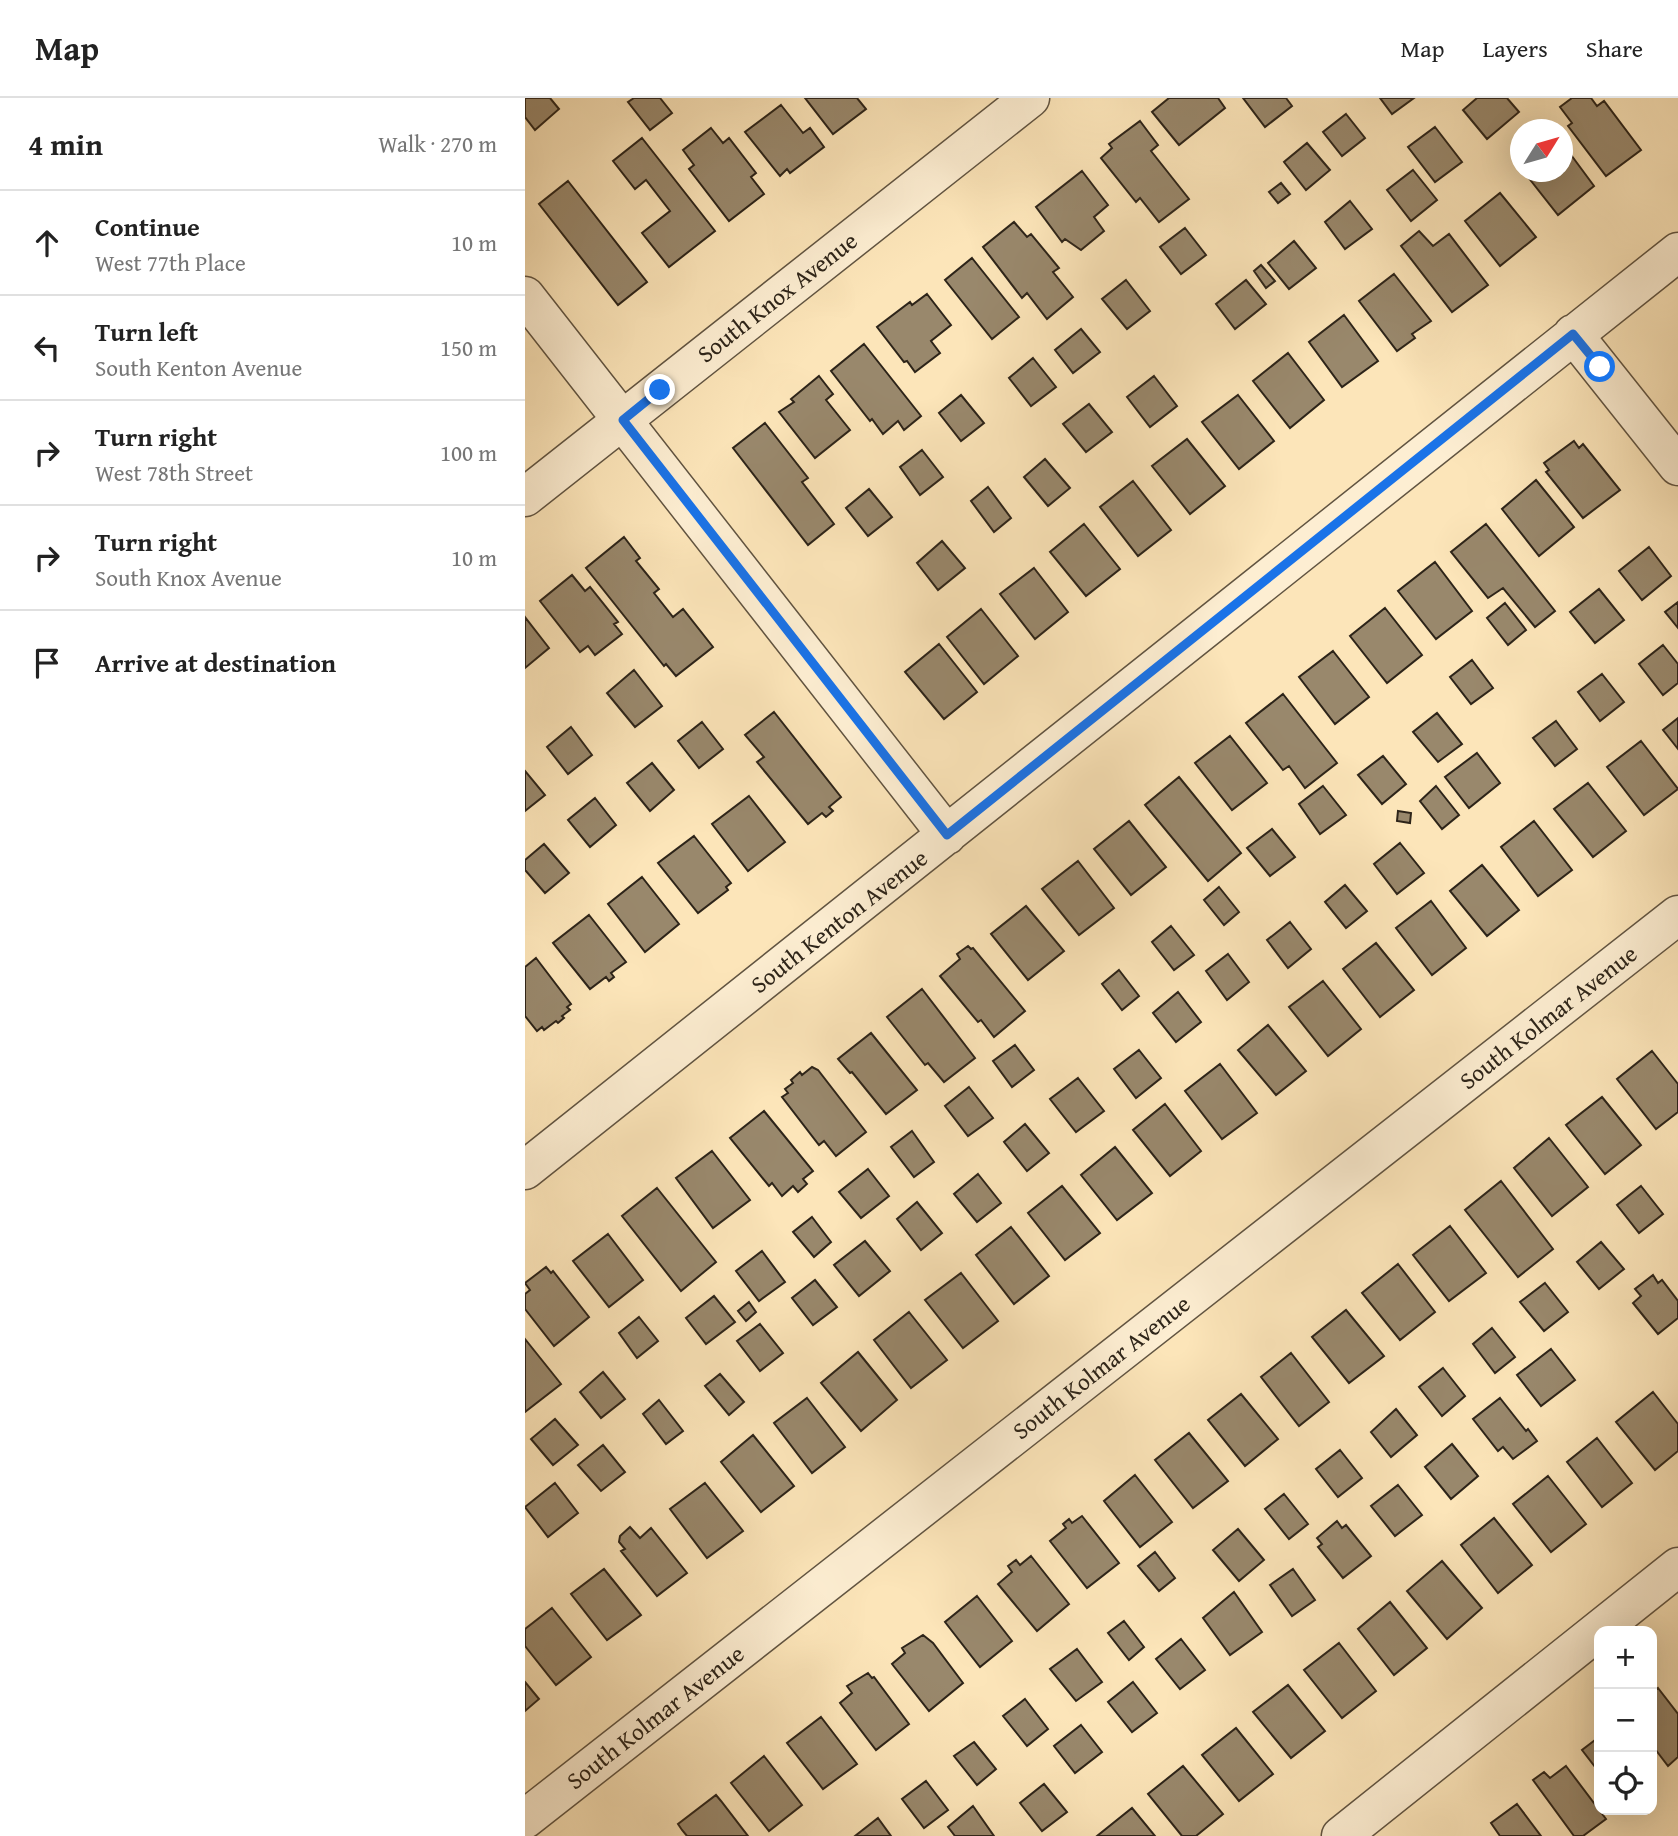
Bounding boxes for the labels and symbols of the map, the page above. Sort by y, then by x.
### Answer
north arrow [1510,119,1573,182]
street label: South Knox Avenue [689,223,865,371]
route start [1584,351,1615,382]
route end [644,374,675,405]
street label: South Kenton Avenue [743,841,935,1001]
street label: South Kolmar Avenue [1452,936,1644,1098]
street label: South Kolmar Avenue [1005,1286,1197,1448]
street label: South Kolmar Avenue [559,1636,751,1798]

